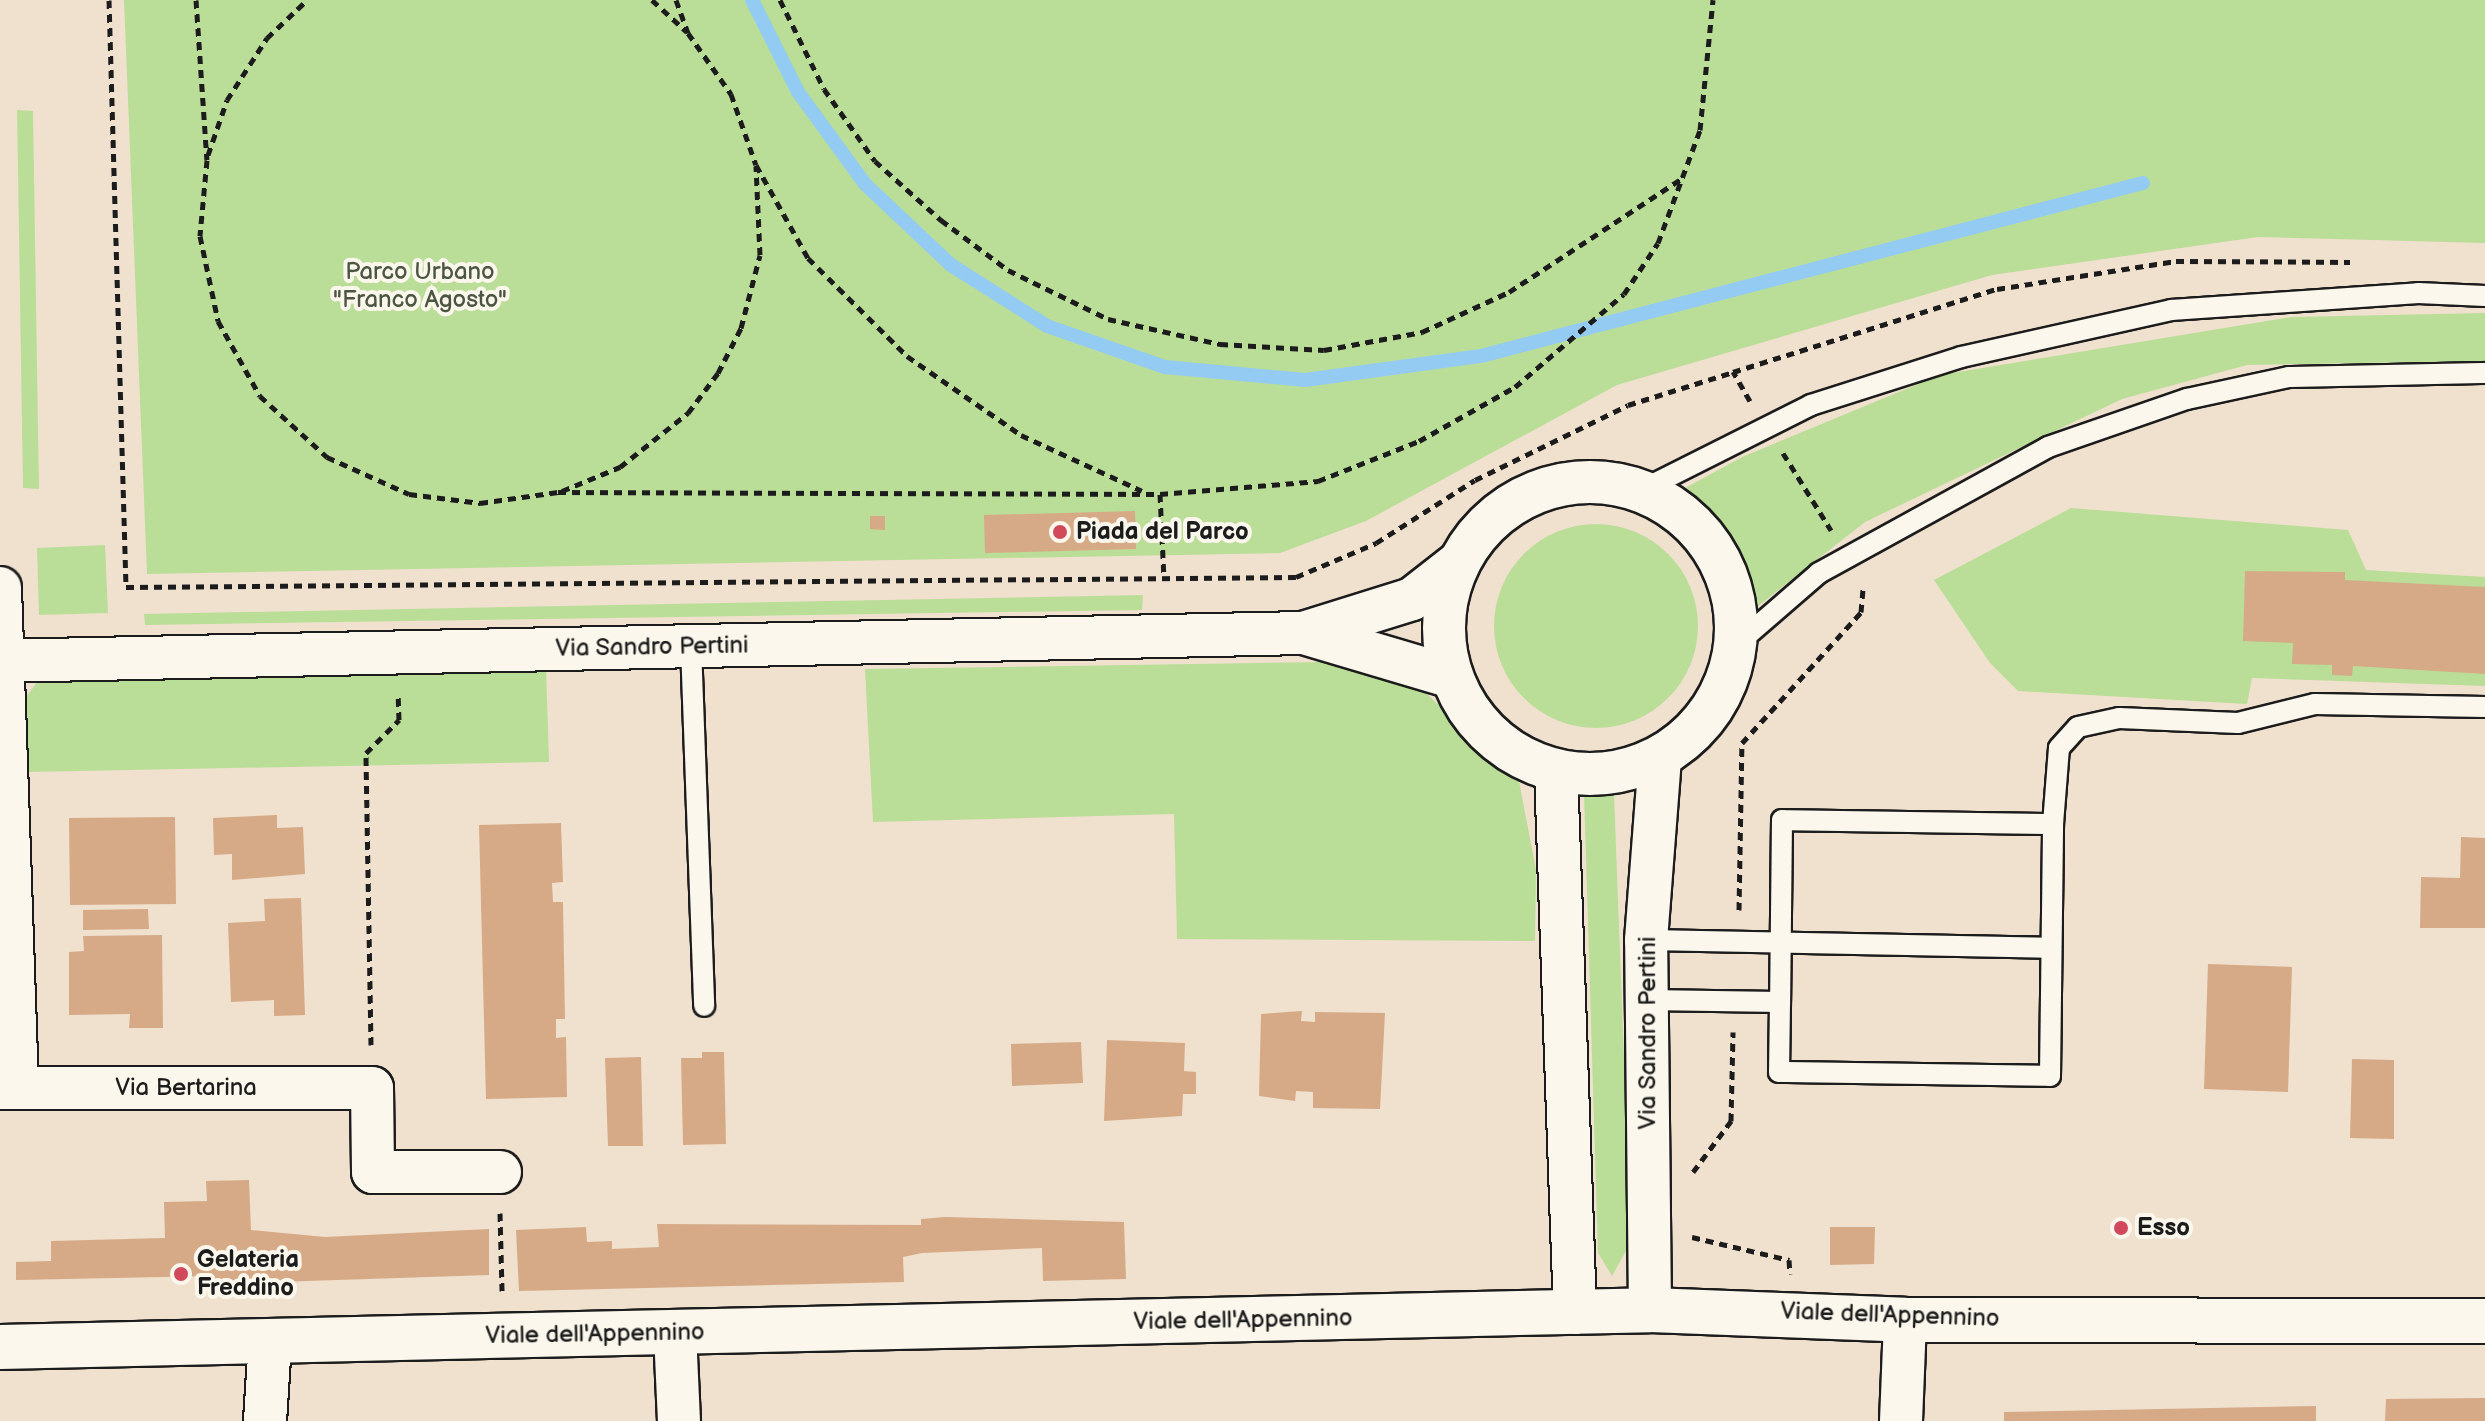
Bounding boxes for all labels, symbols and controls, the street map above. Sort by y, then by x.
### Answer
park label: Parco Urbano "Franco Agosto" [333,258,507,314]
place label: Piada del Parco [1076,518,1249,546]
marker: Piada del Parco [1051,523,1069,541]
street label: Via Sandro Pertini [555,631,749,663]
street label: Via Sandro Pertini [1634,936,1662,1130]
street label: Via Bertarina [115,1074,257,1102]
place label: Esso [2137,1214,2190,1242]
marker: Esso [2112,1219,2130,1237]
place label: Gelateria Freddino [197,1246,299,1302]
marker: Gelateria Freddino [172,1265,190,1283]
street label: Viale dell'Appennino [1780,1297,2000,1333]
street label: Viale dell'Appennino [1133,1304,1353,1336]
street label: Viale dell'Appennino [485,1318,705,1350]

